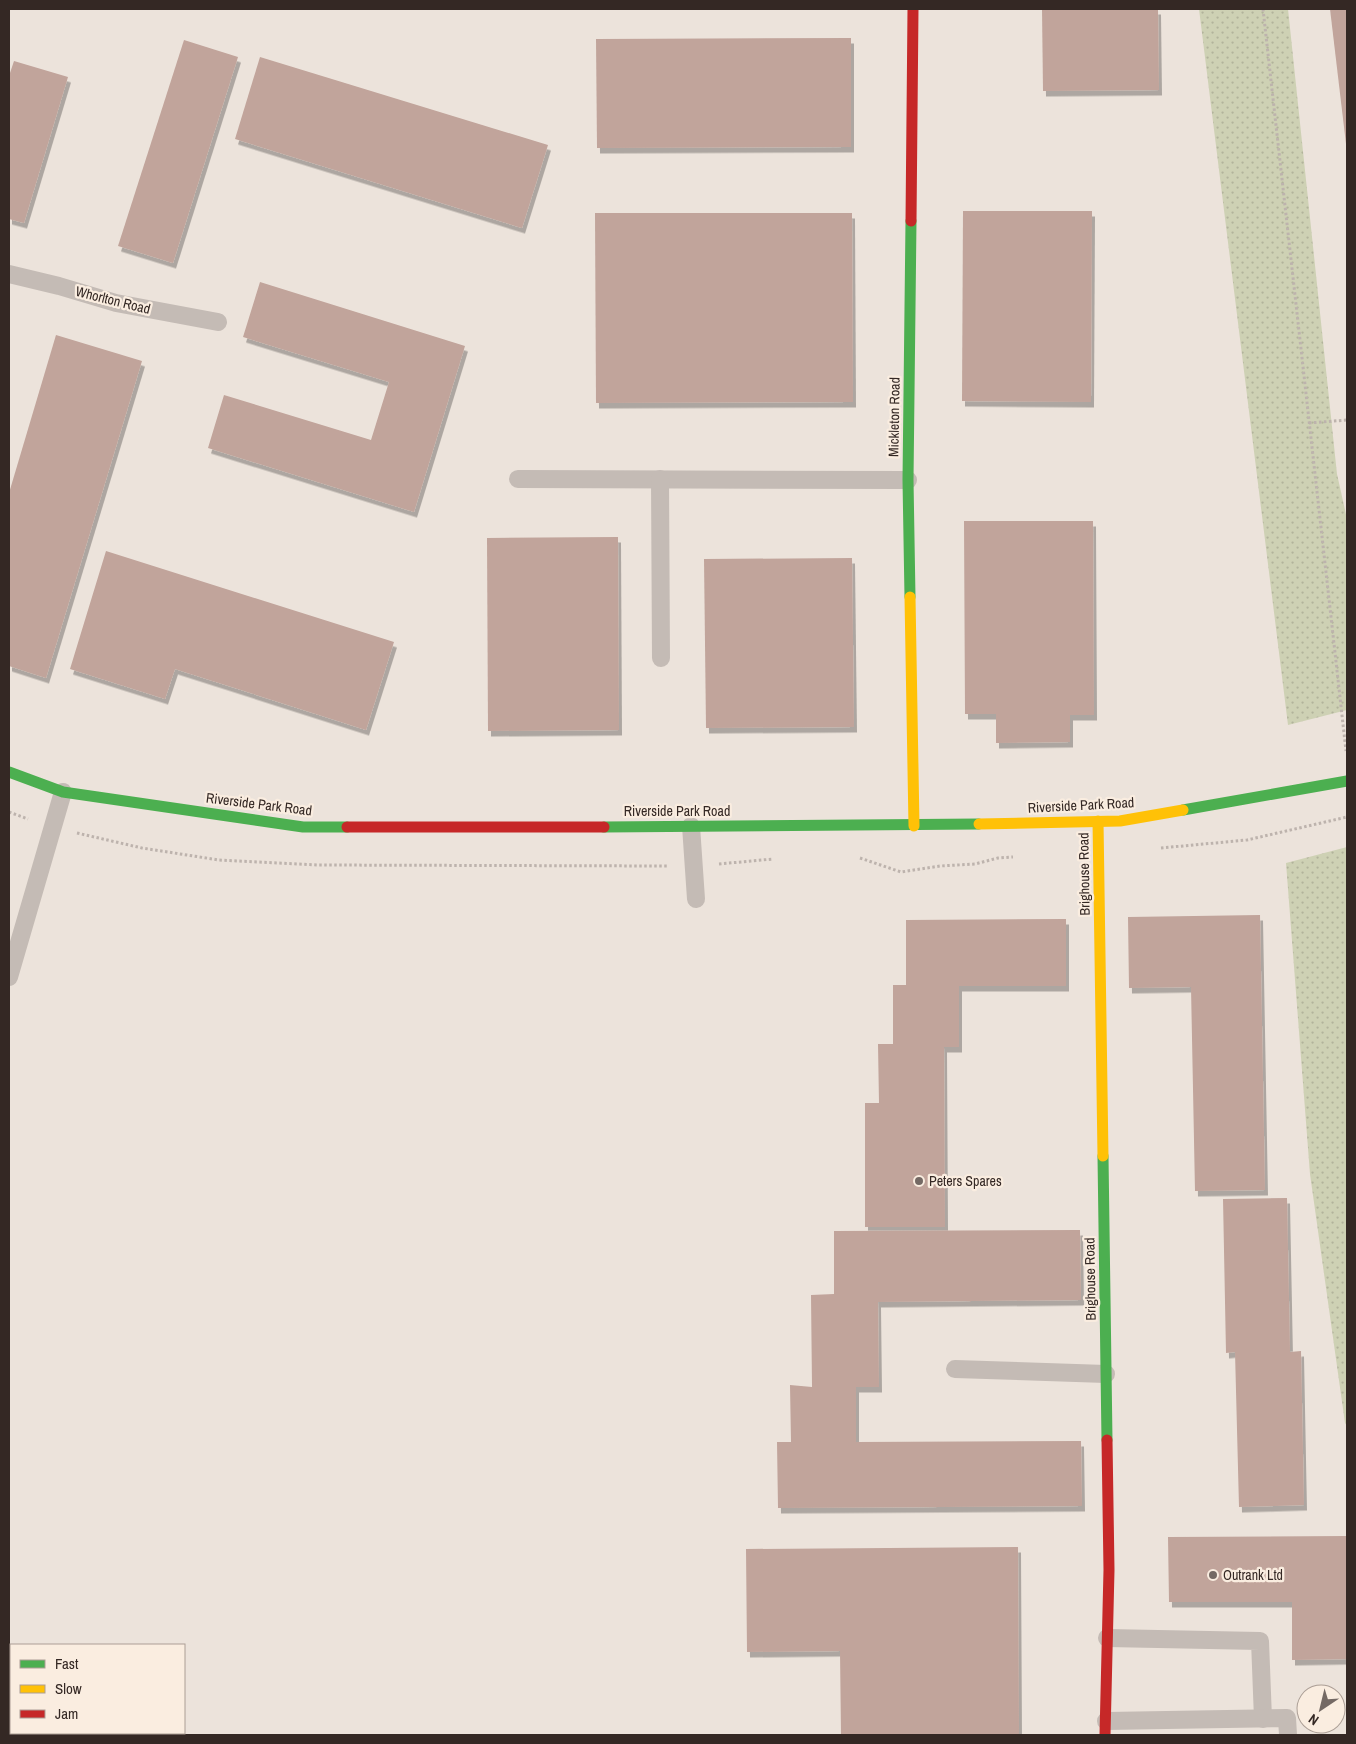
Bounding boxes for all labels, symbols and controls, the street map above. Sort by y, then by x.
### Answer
street label: Whorlton Road [74,282,152,318]
street label: Mickleton Road [884,377,904,457]
street label: Riverside Park Road [205,789,313,819]
street label: Riverside Park Road [1027,793,1135,817]
street label: Riverside Park Road [624,802,730,820]
street label: Brighouse Road [1074,832,1094,916]
place label: Peters Spares [929,1172,1002,1190]
marker: Peters Spares [913,1175,925,1187]
street label: Brighouse Road [1080,1237,1100,1321]
place label: Outrank Ltd [1223,1566,1283,1584]
marker: Outrank Ltd [1207,1569,1219,1581]
legend [10,1644,185,1734]
text: Fast [55,1653,79,1674]
text: Slow [55,1678,82,1699]
north arrow [1296,1684,1346,1734]
text: Jam [55,1703,78,1724]
text: N [1305,1710,1322,1729]

